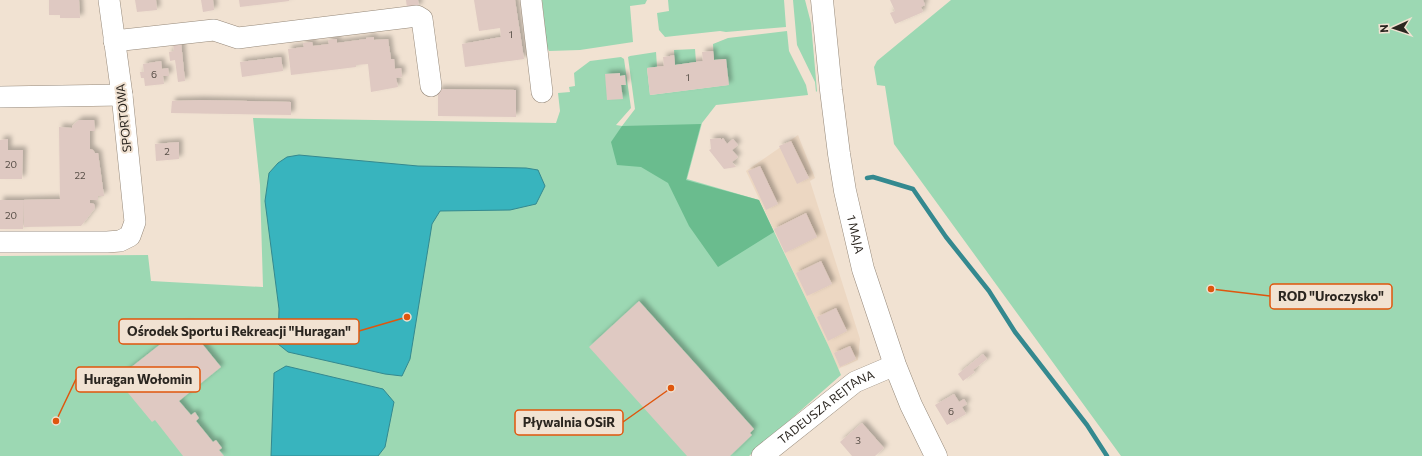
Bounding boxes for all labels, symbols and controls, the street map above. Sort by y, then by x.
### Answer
north arrow [1374,8,1414,48]
text: N [1377,24,1390,33]
house number: 1 [509,28,513,40]
house number: 6 [151,68,157,80]
house number: 1 [686,71,690,83]
street label: SPORTOWA [112,83,134,153]
house number: 2 [164,145,170,157]
house number: 20 [5,158,17,170]
house number: 22 [74,169,86,181]
house number: 20 [5,209,17,221]
street label: 1 MAJA [845,214,867,255]
callout: ROD "Uroczysko" [1270,284,1392,309]
text: ROD "Uroczysko" [1278,288,1384,304]
callout: Ośrodek Sportu i Rekreacji "Huragan" [119,319,359,344]
text: Ośrodek Sportu i Rekreacji "Huragan" [127,323,351,339]
callout: Huragan Wołomin [76,367,200,392]
street label: TADEUSZA REJTANA [775,367,876,446]
text: Huragan Wołomin [84,371,192,387]
house number: 6 [948,405,954,417]
callout: Pływalnia OSiR [515,410,623,435]
text: Pływalnia OSiR [523,414,615,430]
house number: 3 [855,434,861,446]

